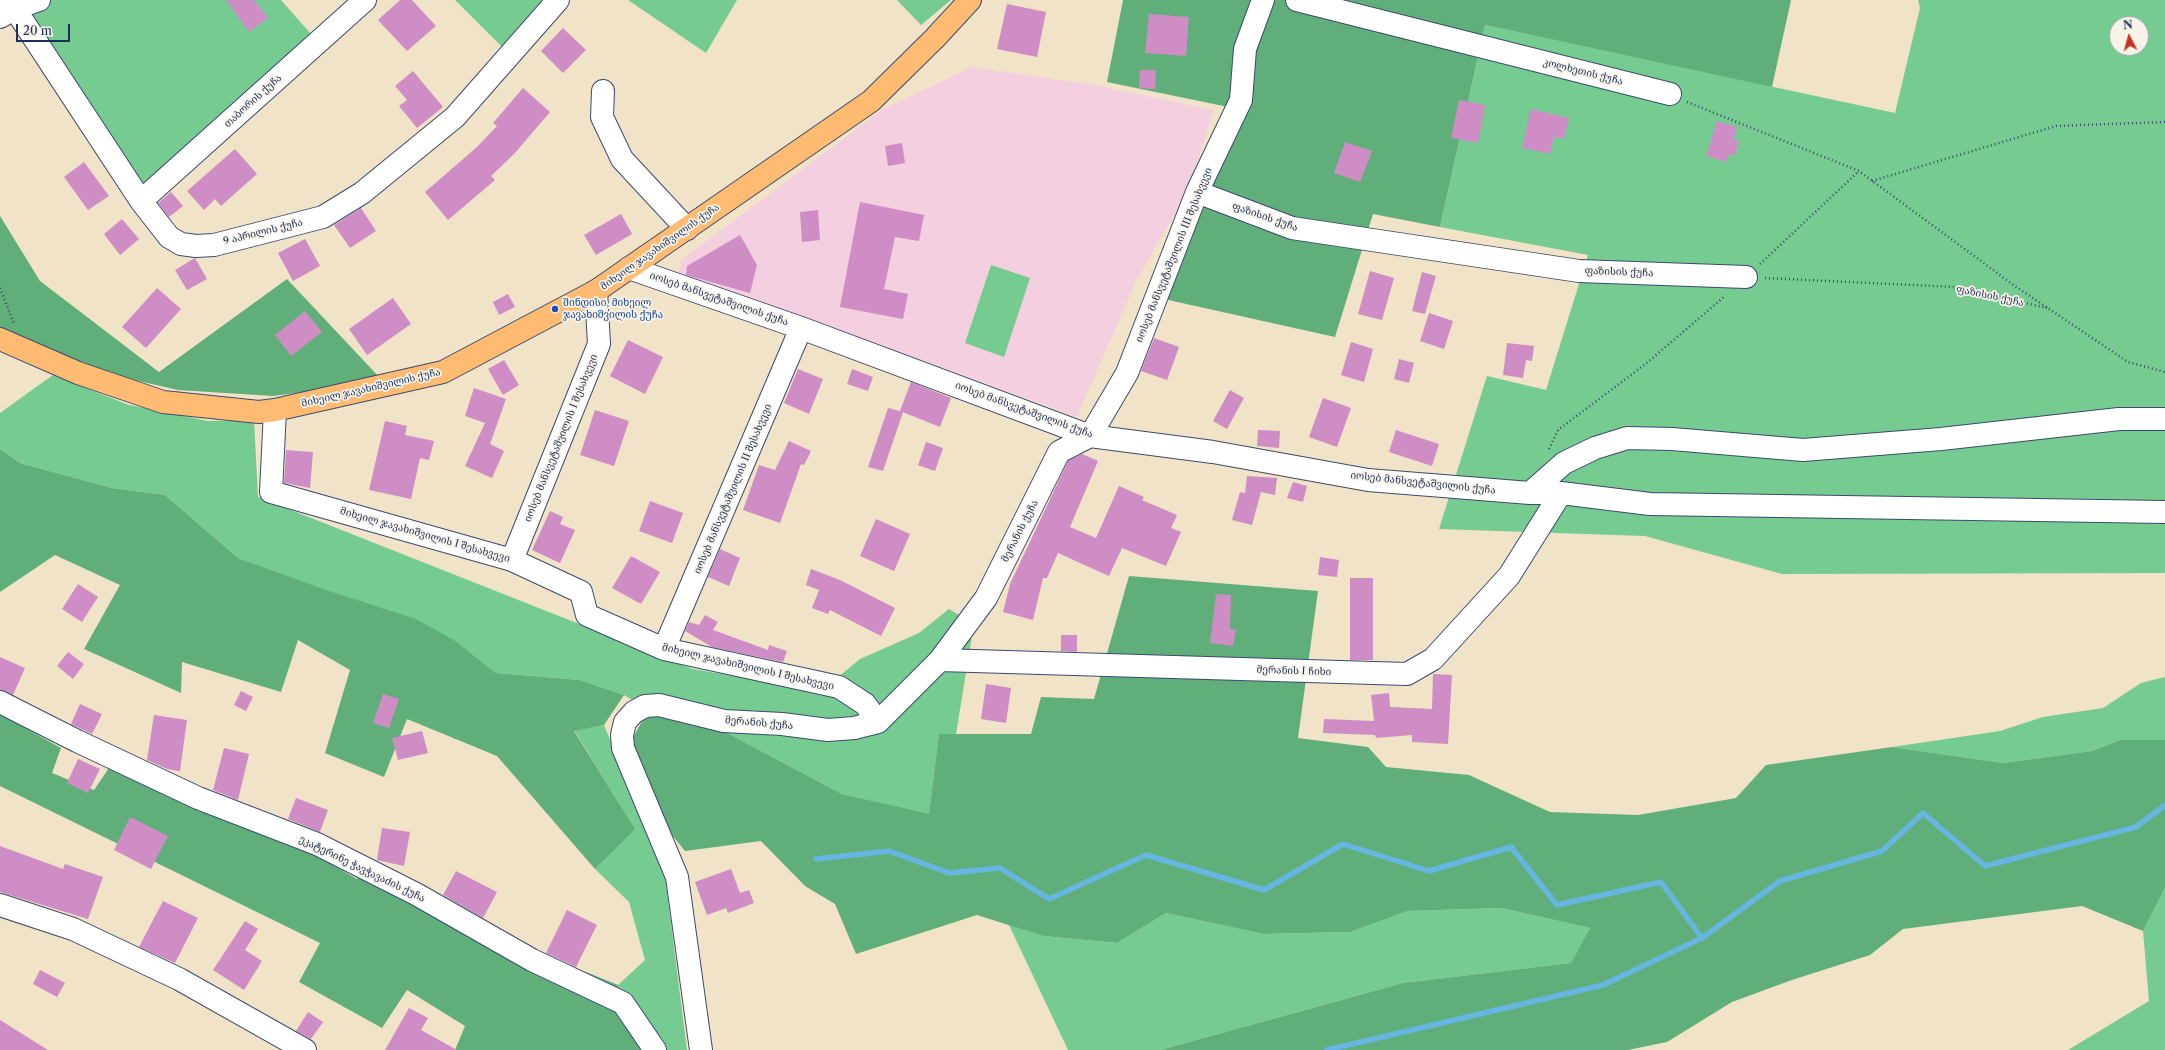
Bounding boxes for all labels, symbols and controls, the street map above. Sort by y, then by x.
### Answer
scale bar [18,16,72,42]
north arrow [2109,16,2149,56]
text: N [2122,18,2133,33]
text: 20 m [23,23,52,38]
street label: კოლხეთის ქუჩა [1542,56,1624,88]
street label: თაბორის ქუჩა [222,72,284,130]
street label: იოსებ მანსვეტაშვილის III შესახვევი [1133,166,1215,344]
street label: ფაზისის ქუჩა [1230,200,1300,234]
street label: მიხეილ ჯავახიშვილის ქუჩა [598,201,722,293]
street label: 9 აპრილის ქუჩა [222,216,304,248]
street label: ფაზისის ქუჩა [1584,265,1654,279]
street label: იოსებ მანსვეტაშვილის ქუჩა [648,270,790,328]
street label: ფაზისის ქუჩა [1955,283,2025,309]
place label: შინდისი, მიხეილ ჯავახიშვილის ქუჩა [563,297,663,320]
marker: შინდისი, მიხეილ ჯავახიშვილის ქუჩა [550,304,560,314]
street label: იოსებ მანსვეტაშვილის I შესახვევი [522,352,600,524]
street label: მიხეილ ჯავახიშვილის ქუჩა [300,366,442,410]
street label: იოსებ მანსვეტაშვილის ქუჩა [953,379,1095,441]
street label: იოსებ მანსვეტაშვილის II შესახვევი [692,402,774,576]
street label: იოსებ მანსვეტაშვილის ქუჩა [1350,469,1496,497]
street label: მერანის ქუჩა [999,498,1041,564]
street label: მიხეილ ჯავახიშვილის I შესახვევი [339,505,511,565]
street label: მიხეილ ჯავახიშვილის I შესახვევი [661,641,835,693]
street label: მერანის I ჩიხი [1256,664,1332,678]
street label: მერანის ქუჩა [724,714,794,732]
street label: ეკატერინე ჭავჭავაძის ქუჩა [297,833,427,905]

